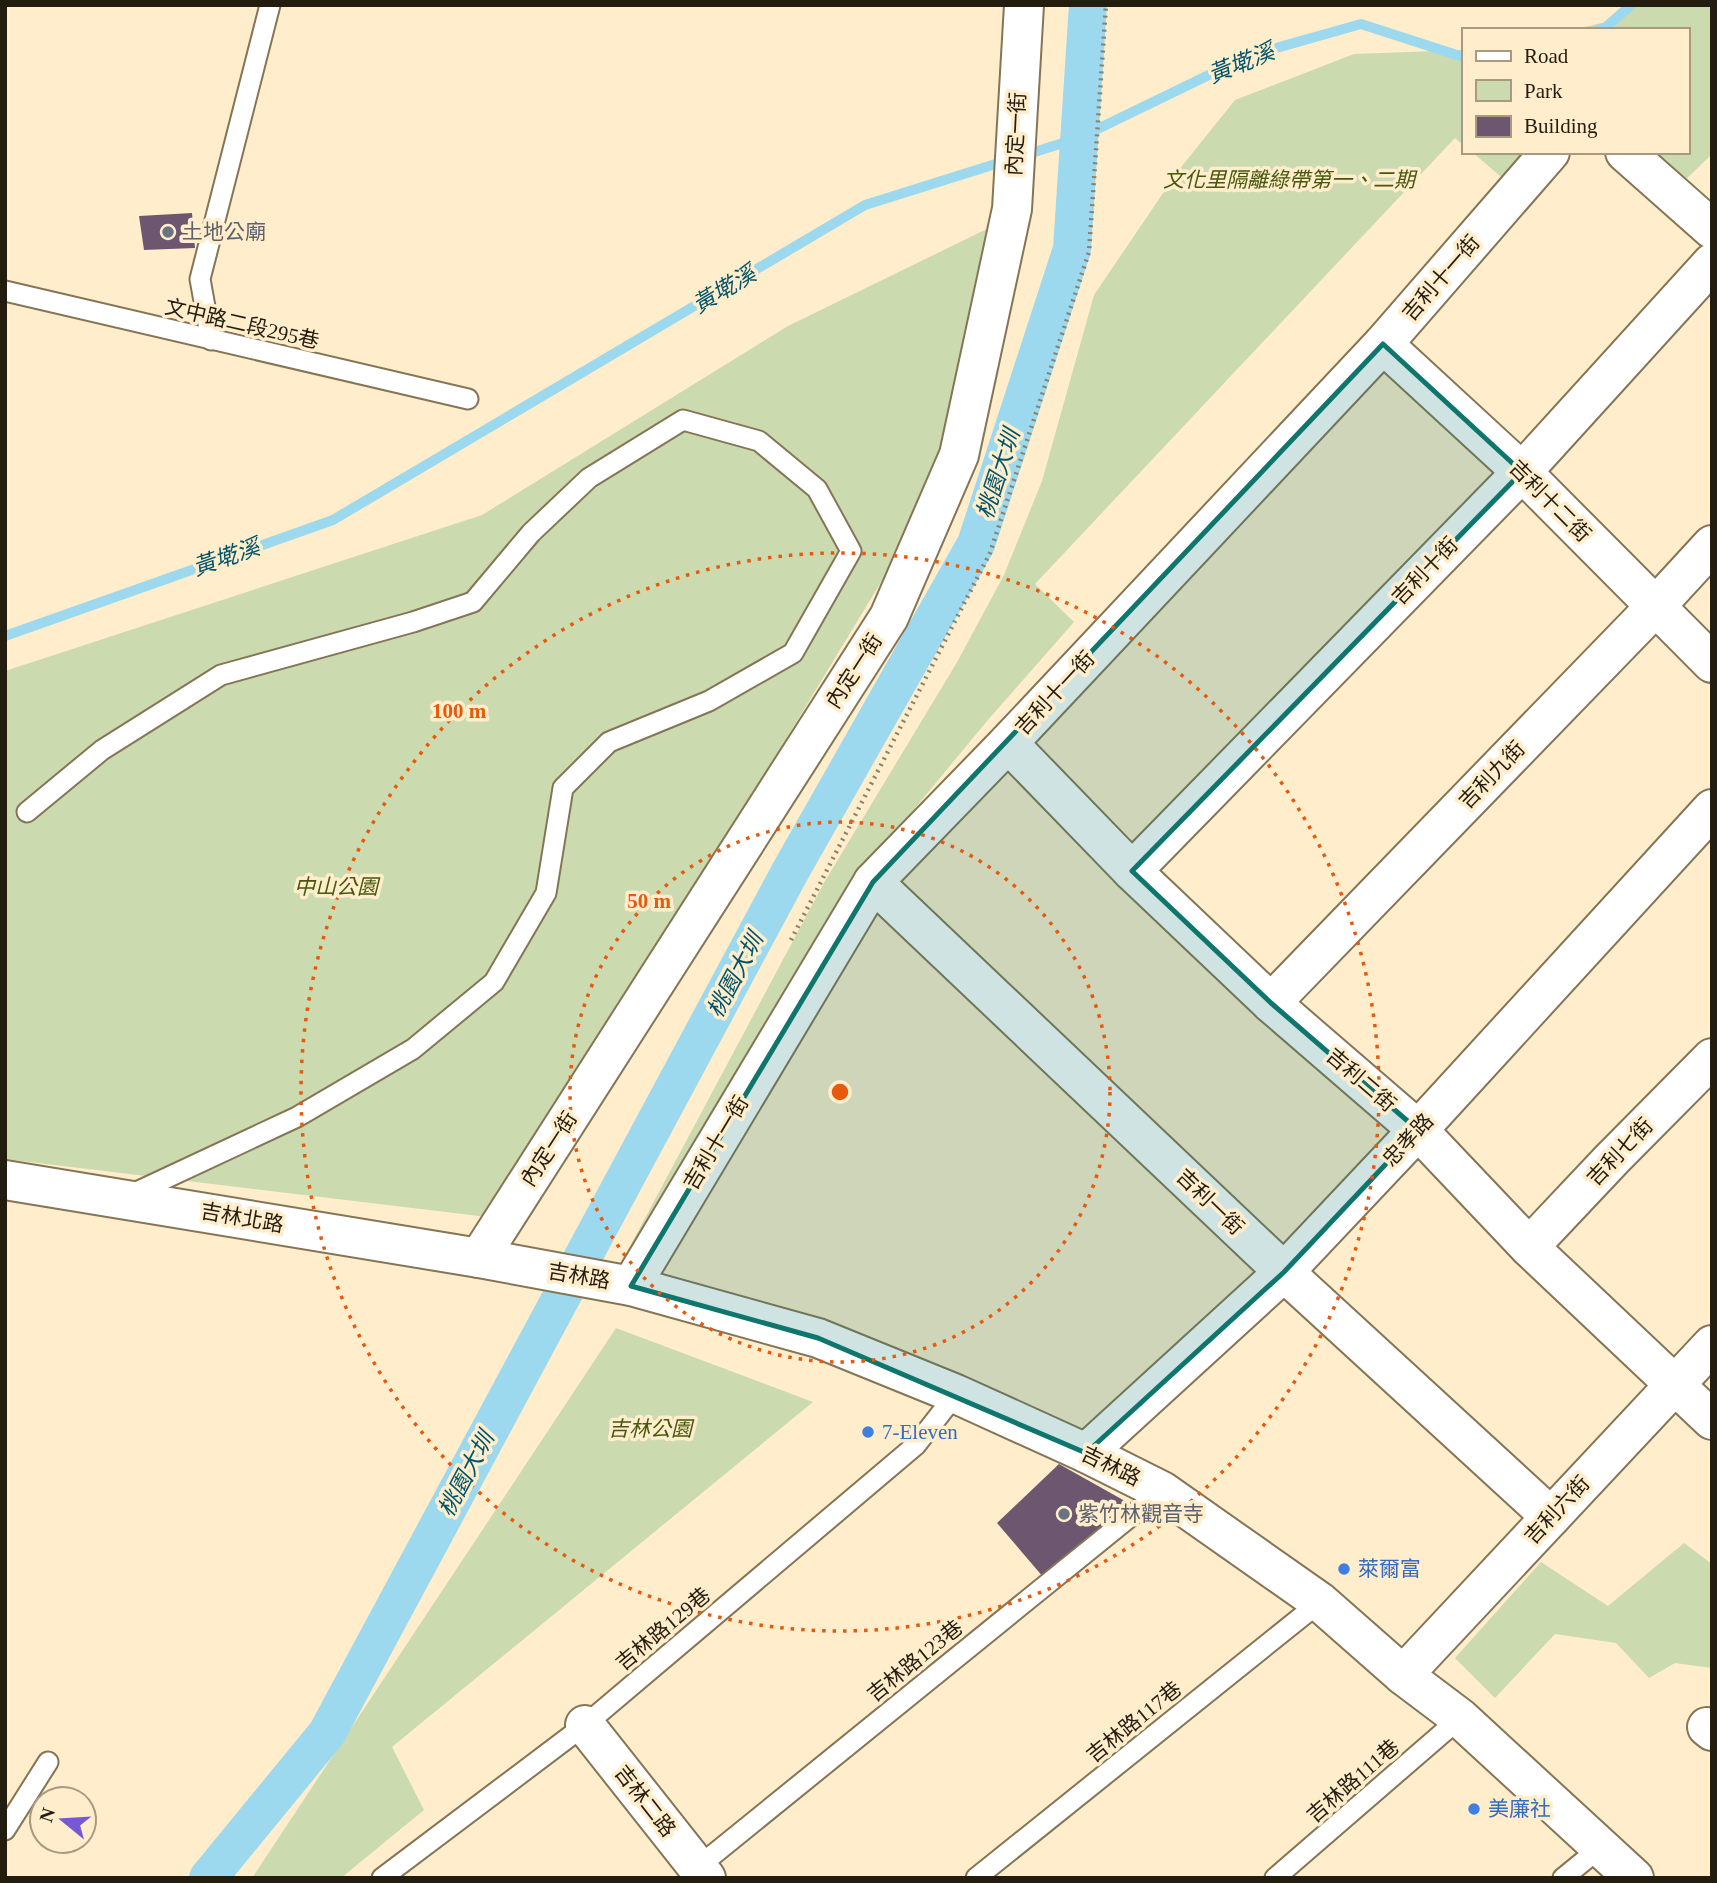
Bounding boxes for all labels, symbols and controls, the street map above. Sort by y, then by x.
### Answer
legend [1462,28,1689,154]
water label: 黃墘溪 [1205,38,1281,88]
text: Road [1524,44,1569,68]
text: Park [1524,79,1563,103]
street label: 內定一街 [1002,91,1030,177]
text: Building [1524,114,1598,138]
park label: 文化里隔離綠帶第一、二期 [1163,168,1418,192]
place label: 土地公廟 [182,220,266,244]
marker: 土地公廟 [160,224,176,240]
street label: 吉利十一街 [1398,231,1484,325]
water label: 黃墘溪 [688,259,763,318]
street label: 文中路二段295巷 [163,295,321,353]
water label: 桃園大圳 [972,424,1026,522]
street label: 吉利十二街 [1504,455,1596,547]
street label: 吉利十街 [1387,532,1463,610]
water label: 黃墘溪 [189,533,266,581]
street label: 內定一街 [821,629,887,713]
street label: 吉利十一街 [1010,646,1100,740]
text: 100 m [432,699,487,723]
street label: 吉利九街 [1454,736,1530,814]
park label: 中山公園 [294,875,381,899]
text: 50 m [627,889,671,913]
water label: 桃園大圳 [703,926,769,1022]
street label: 吉利二街 [1321,1043,1401,1117]
centre of rings [828,1080,852,1104]
street label: 吉利十一街 [679,1092,753,1194]
street label: 內定一街 [516,1107,582,1191]
street label: 忠孝路 [1378,1109,1438,1171]
street label: 吉利七街 [1582,1113,1658,1191]
street label: 吉利一街 [1171,1164,1249,1240]
street label: 吉林北路 [199,1199,285,1237]
street label: 吉林路 [546,1259,612,1293]
park label: 吉林公園 [608,1417,695,1441]
place label: 7-Eleven [882,1420,958,1444]
marker: 7-Eleven [860,1424,876,1440]
water label: 桃園大圳 [434,1425,500,1521]
street label: 吉林路 [1077,1441,1145,1491]
street label: 吉利六街 [1520,1471,1594,1549]
place label: 紫竹林觀音寺 [1078,1502,1204,1526]
marker: 紫竹林觀音寺 [1056,1506,1072,1522]
place label: 萊爾富 [1358,1557,1421,1581]
marker: 萊爾富 [1336,1561,1352,1577]
street label: 吉林路129巷 [611,1583,715,1675]
street label: 吉林路123巷 [863,1615,967,1707]
street label: 吉林路117巷 [1082,1677,1186,1767]
street label: 吉林路111巷 [1302,1735,1404,1827]
street label: 吉林二路 [610,1761,680,1841]
north arrow [28,1785,98,1855]
place label: 美廉社 [1488,1797,1551,1821]
marker: 美廉社 [1466,1801,1482,1817]
text: N [35,1805,59,1825]

